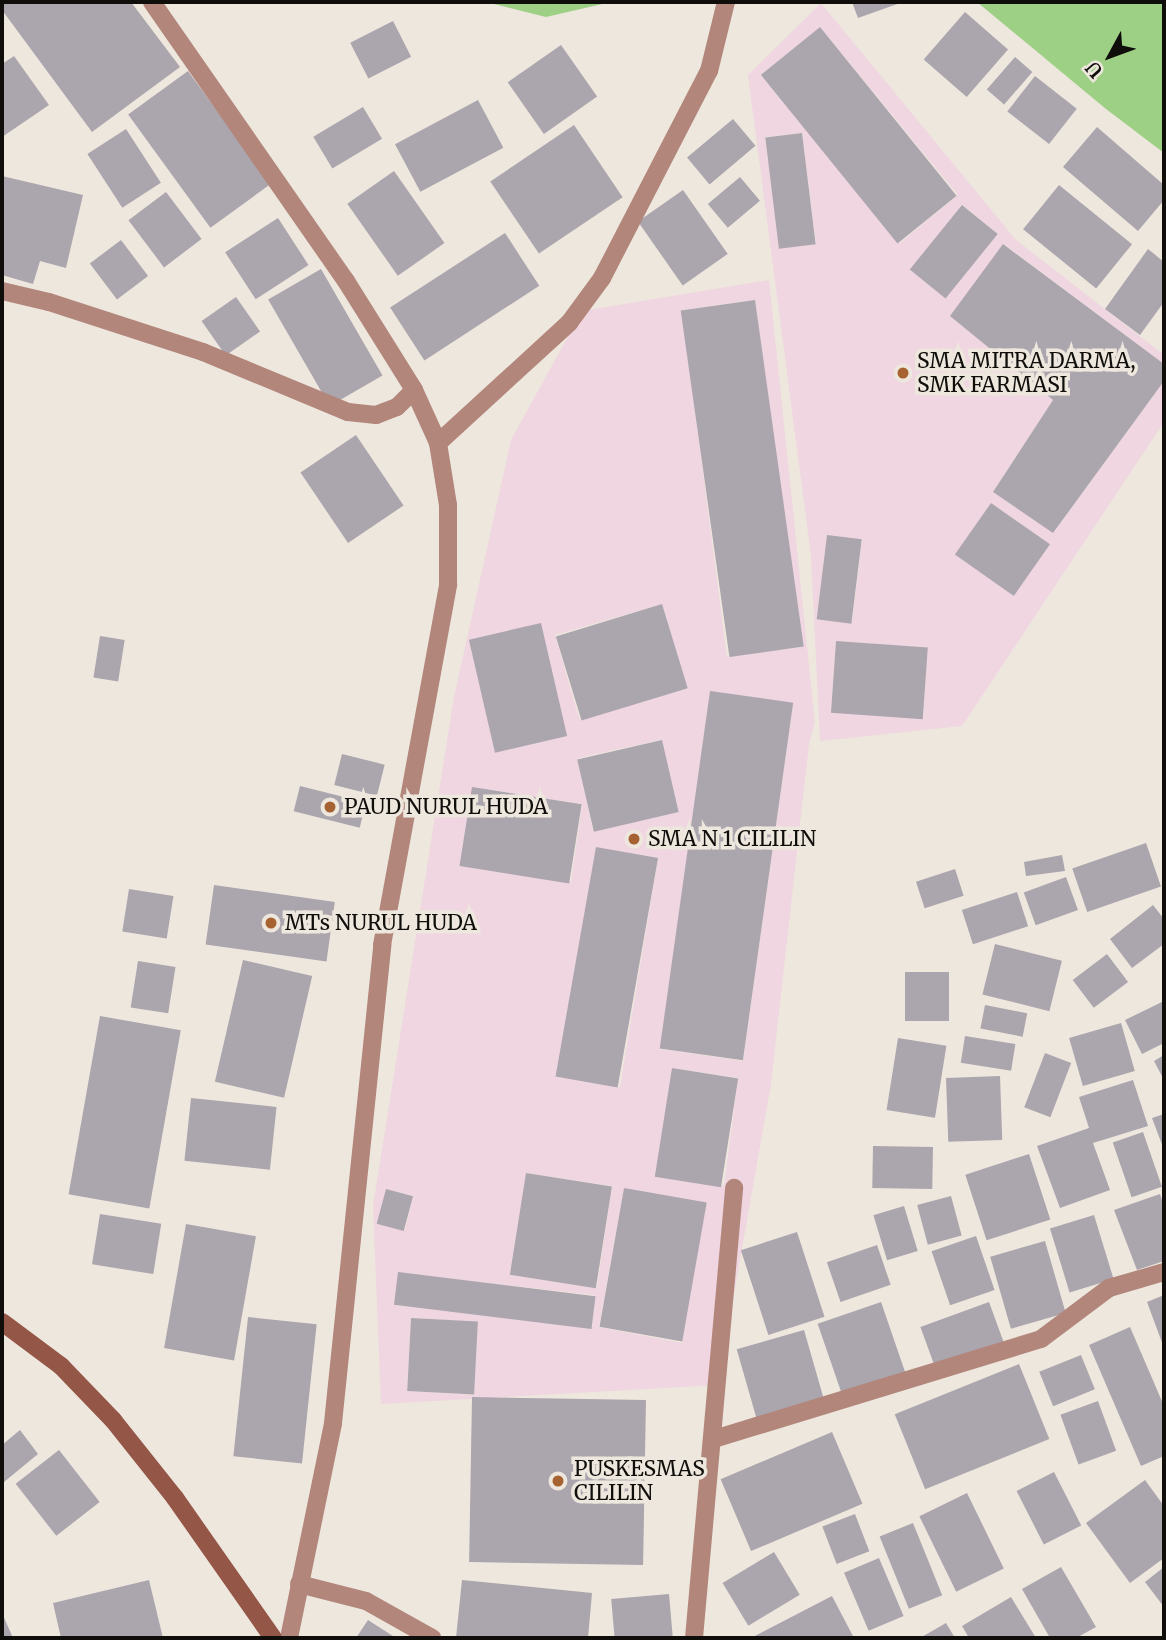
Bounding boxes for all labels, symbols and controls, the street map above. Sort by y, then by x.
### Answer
north arrow [1075,21,1145,91]
text: U [1080,57,1108,83]
place label: SMA MITRA DARMA, SMK FARMASI [917,348,1136,398]
marker: SMA MITRA DARMA, SMK FARMASI [895,365,911,381]
place label: PAUD NURUL HUDA [344,794,548,820]
marker: PAUD NURUL HUDA [322,799,338,815]
place label: SMA N 1 CILILIN [648,826,816,852]
marker: SMA N 1 CILILIN [626,831,642,847]
place label: MTs NURUL HUDA [285,910,477,936]
marker: MTs NURUL HUDA [263,915,279,931]
place label: PUSKESMAS CILILIN [574,1456,705,1506]
marker: PUSKESMAS CILILIN [548,1471,568,1491]

